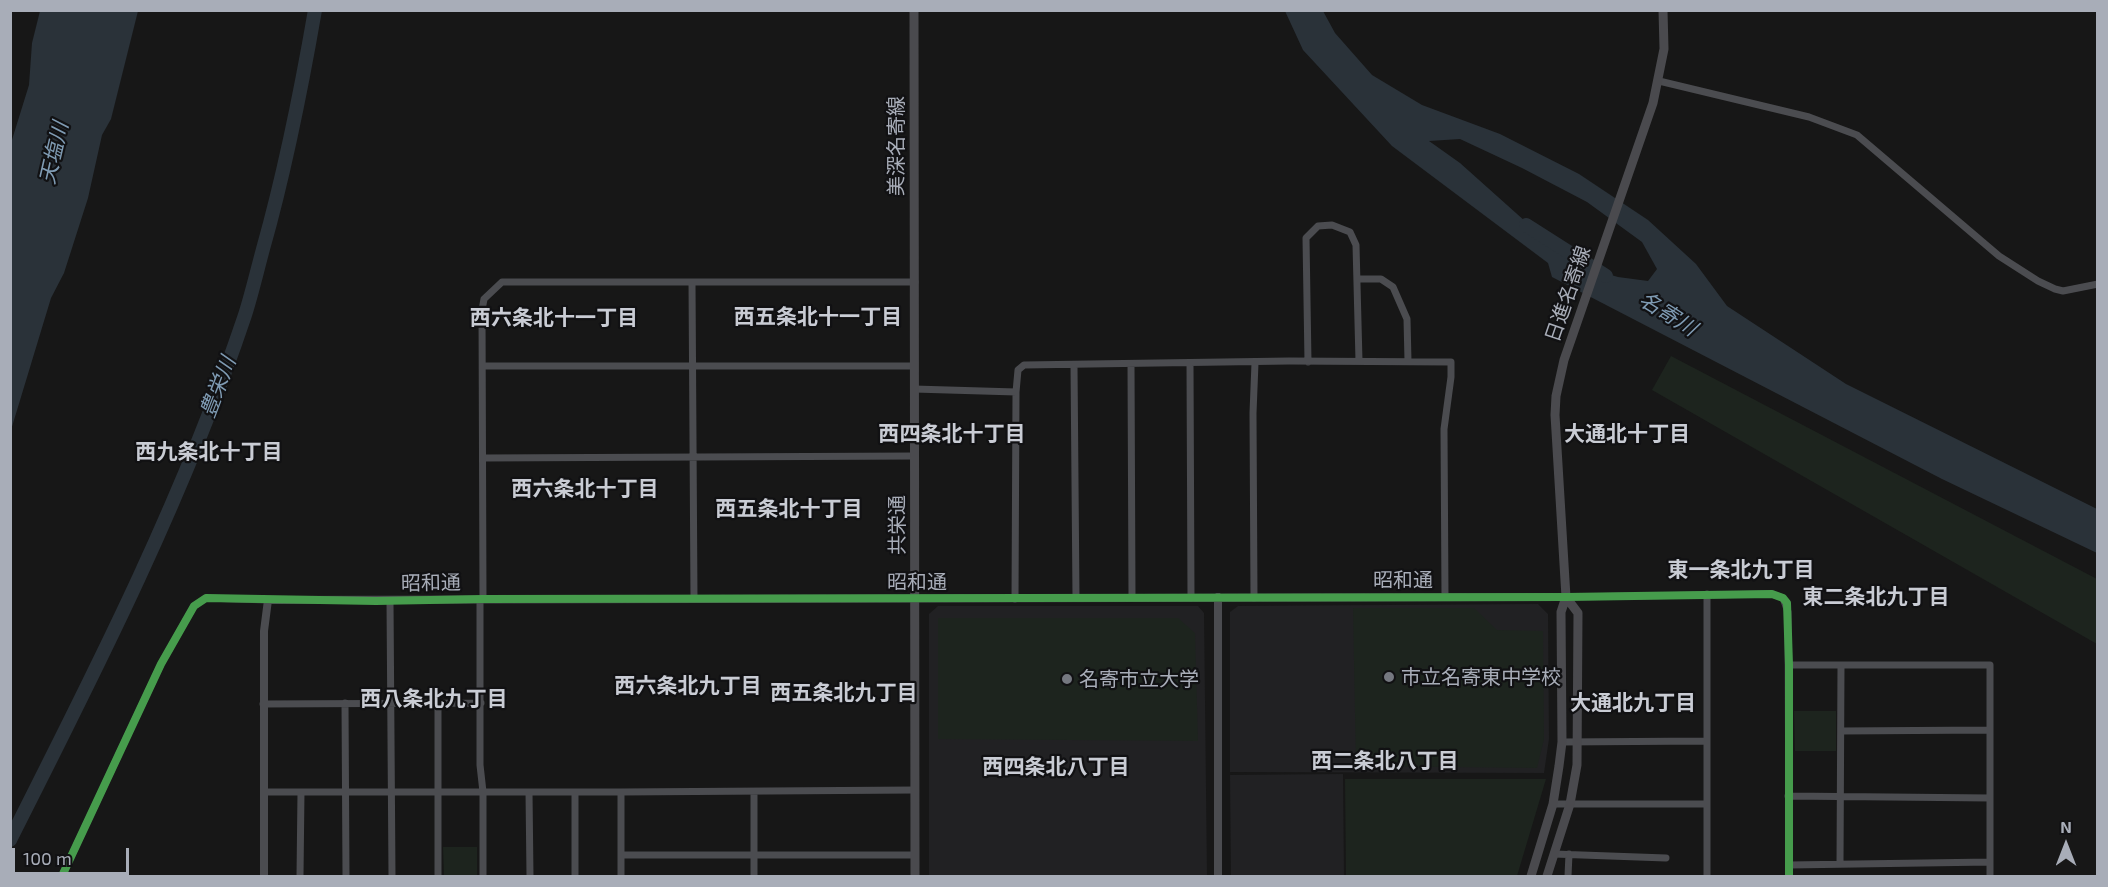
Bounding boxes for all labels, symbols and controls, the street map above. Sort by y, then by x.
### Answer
street label: 美深名寄線 [884,96,908,196]
water label: 天塩川 [35,119,73,187]
street label: 日進名寄線 [1540,243,1596,345]
water label: 名寄川 [1635,287,1701,341]
district label: 西五条北十一丁目 [734,304,902,330]
district label: 西六条北十一丁目 [470,305,638,331]
water label: 豊栄川 [195,353,241,421]
district label: 西四条北十丁目 [879,421,1025,447]
district label: 大通北十丁目 [1564,421,1690,447]
district label: 西九条北十丁目 [136,439,282,465]
district label: 西六条北十丁目 [512,476,658,502]
street label: 共栄通 [885,495,909,555]
district label: 西五条北十丁目 [716,496,862,522]
district label: 東一条北九丁目 [1668,557,1814,583]
street label: 昭和通 [1373,568,1433,592]
street label: 昭和通 [401,570,461,596]
street label: 昭和通 [887,570,947,594]
district label: 東二条北九丁目 [1803,584,1949,610]
place label: 市立名寄東中学校 [1401,665,1561,689]
place label: 名寄市立大学 [1079,667,1199,691]
marker: 市立名寄東中学校 [1382,670,1396,684]
marker: 名寄市立大学 [1060,672,1074,686]
district label: 西六条北九丁目 [615,673,761,699]
district label: 西五条北九丁目 [771,680,917,706]
district label: 西八条北九丁目 [361,686,507,712]
district label: 大通北九丁目 [1570,690,1696,716]
district label: 西二条北八丁目 [1312,748,1458,774]
district label: 西四条北八丁目 [983,754,1129,780]
north arrow [2036,815,2096,875]
text: N [2060,817,2072,836]
scale bar [15,836,132,874]
text: 100 m [23,847,72,869]

